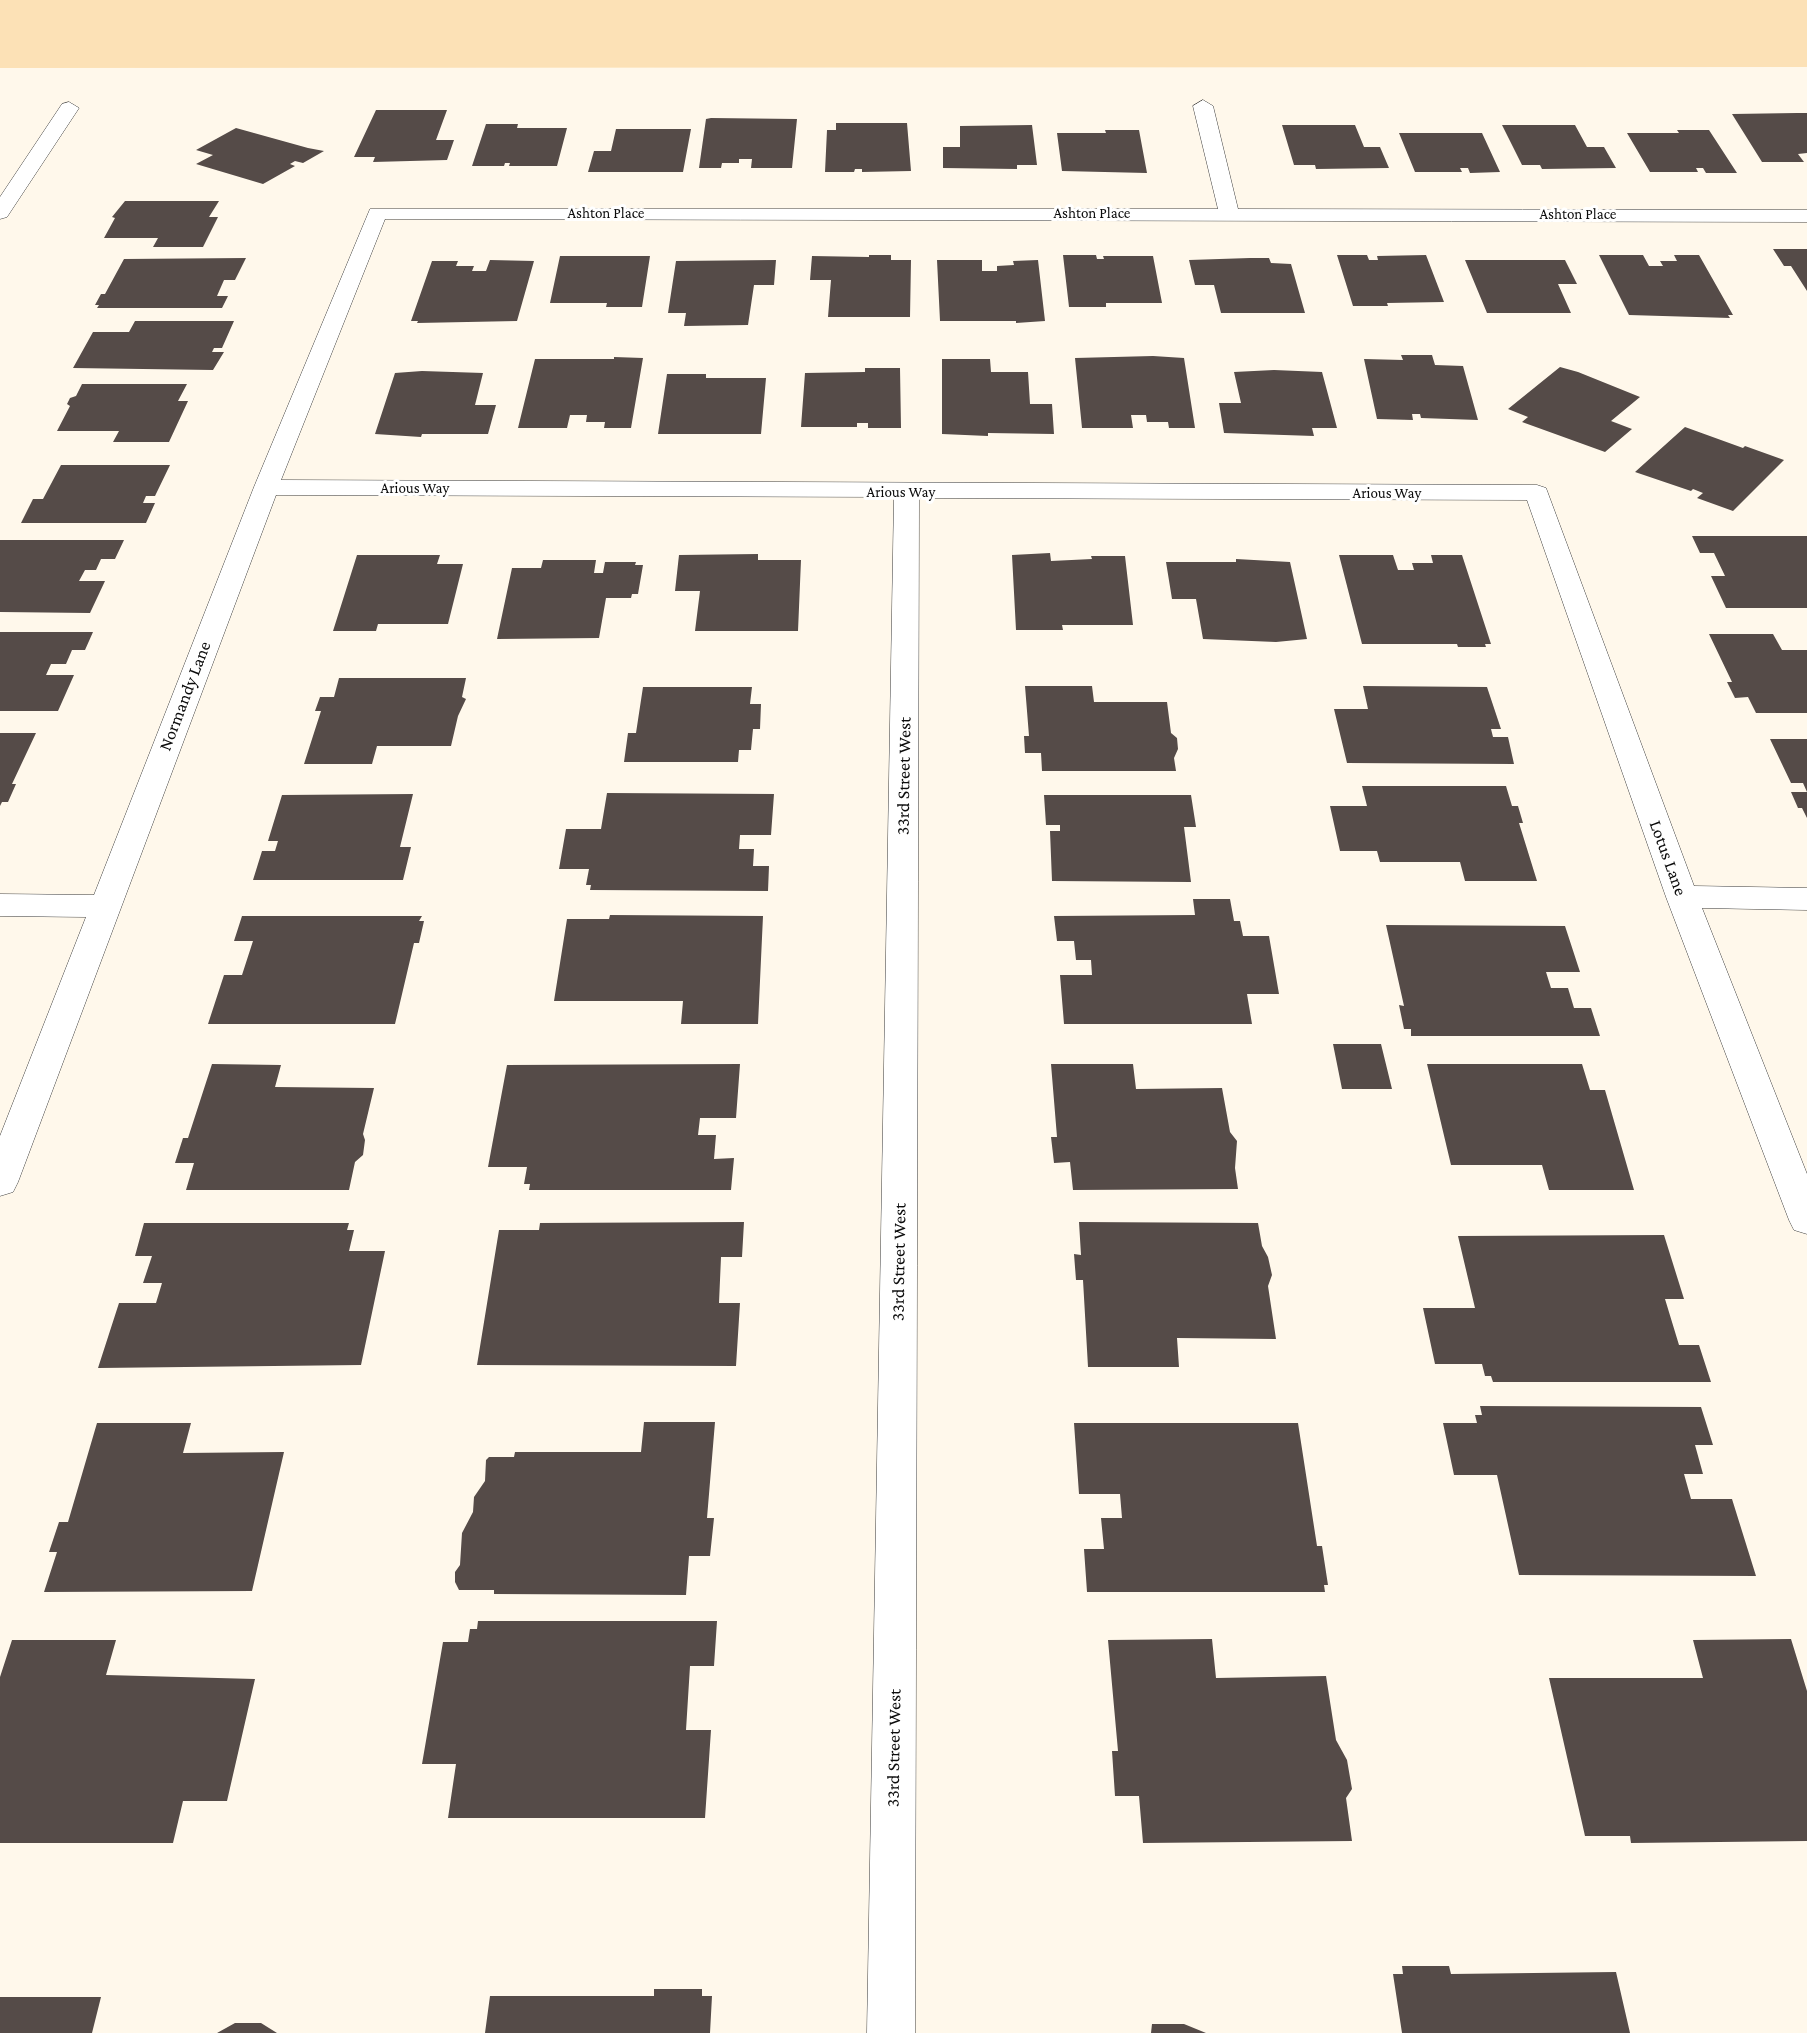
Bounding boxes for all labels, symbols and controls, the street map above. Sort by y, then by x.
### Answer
street label: Ashton Place [568,204,644,222]
street label: Ashton Place [1054,204,1130,222]
street label: Ashton Place [1540,205,1616,223]
street label: Arious Way [381,479,449,497]
street label: Arious Way [867,483,935,501]
street label: Arious Way [1353,484,1421,502]
street label: Normandy Lane [154,638,216,754]
street label: 33rd Street West [892,717,916,835]
street label: Lotus Lane [1644,817,1692,899]
street label: 33rd Street West [887,1203,911,1321]
street label: 33rd Street West [882,1689,906,1807]

